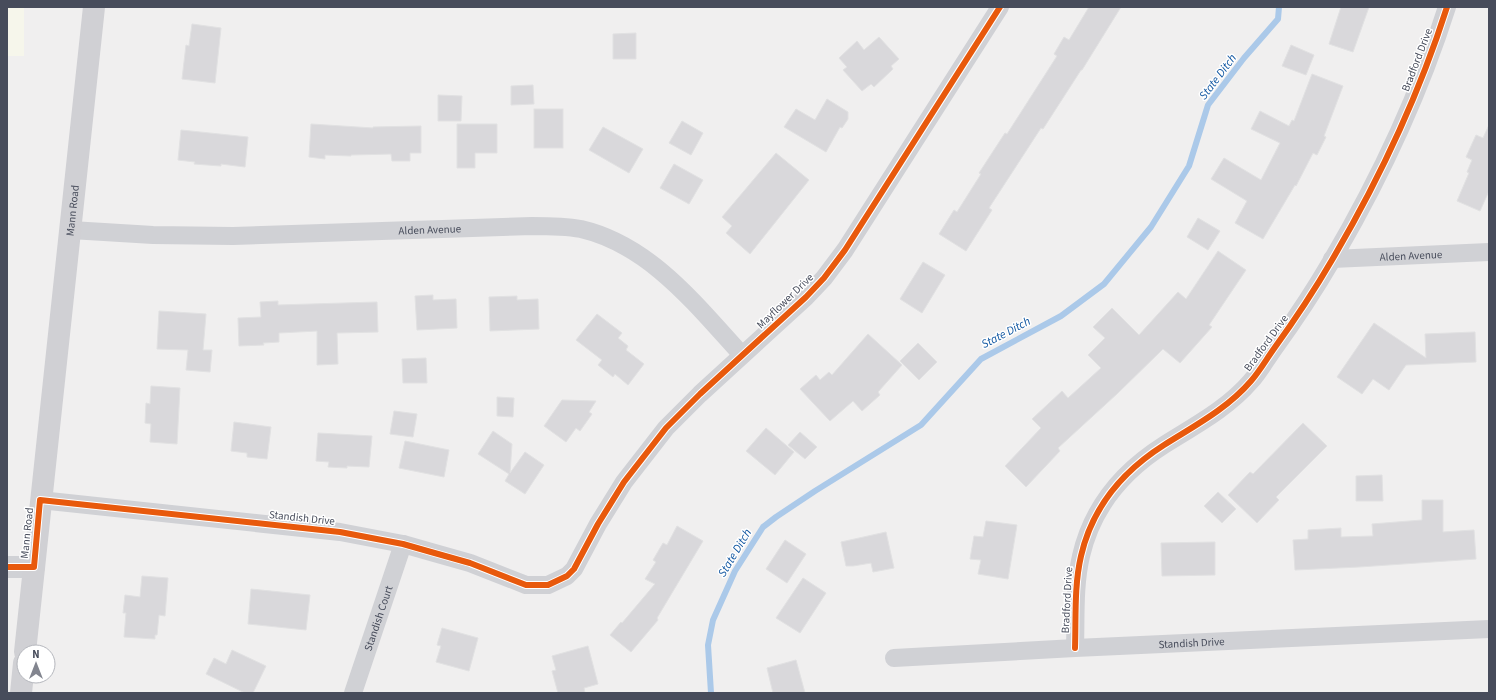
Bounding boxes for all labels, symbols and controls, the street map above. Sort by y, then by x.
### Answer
street label: Bradford Drive [1398,26,1436,94]
water label: State Ditch [1195,51,1241,103]
street label: Mann Road [62,184,82,237]
street label: Alden Avenue [398,221,462,238]
street label: Alden Avenue [1379,247,1443,264]
street label: Mayflower Drive [753,270,817,332]
street label: Bradford Drive [1240,311,1292,374]
water label: State Ditch [978,313,1034,353]
street label: Mann Road [17,507,37,559]
street label: Standish Drive [268,507,336,529]
water label: State Ditch [714,526,756,580]
street label: Bradford Drive [1058,566,1076,634]
street label: Standish Court [360,583,396,653]
street label: Standish Drive [1158,634,1226,652]
north arrow [16,644,56,684]
text: N [32,647,40,662]

